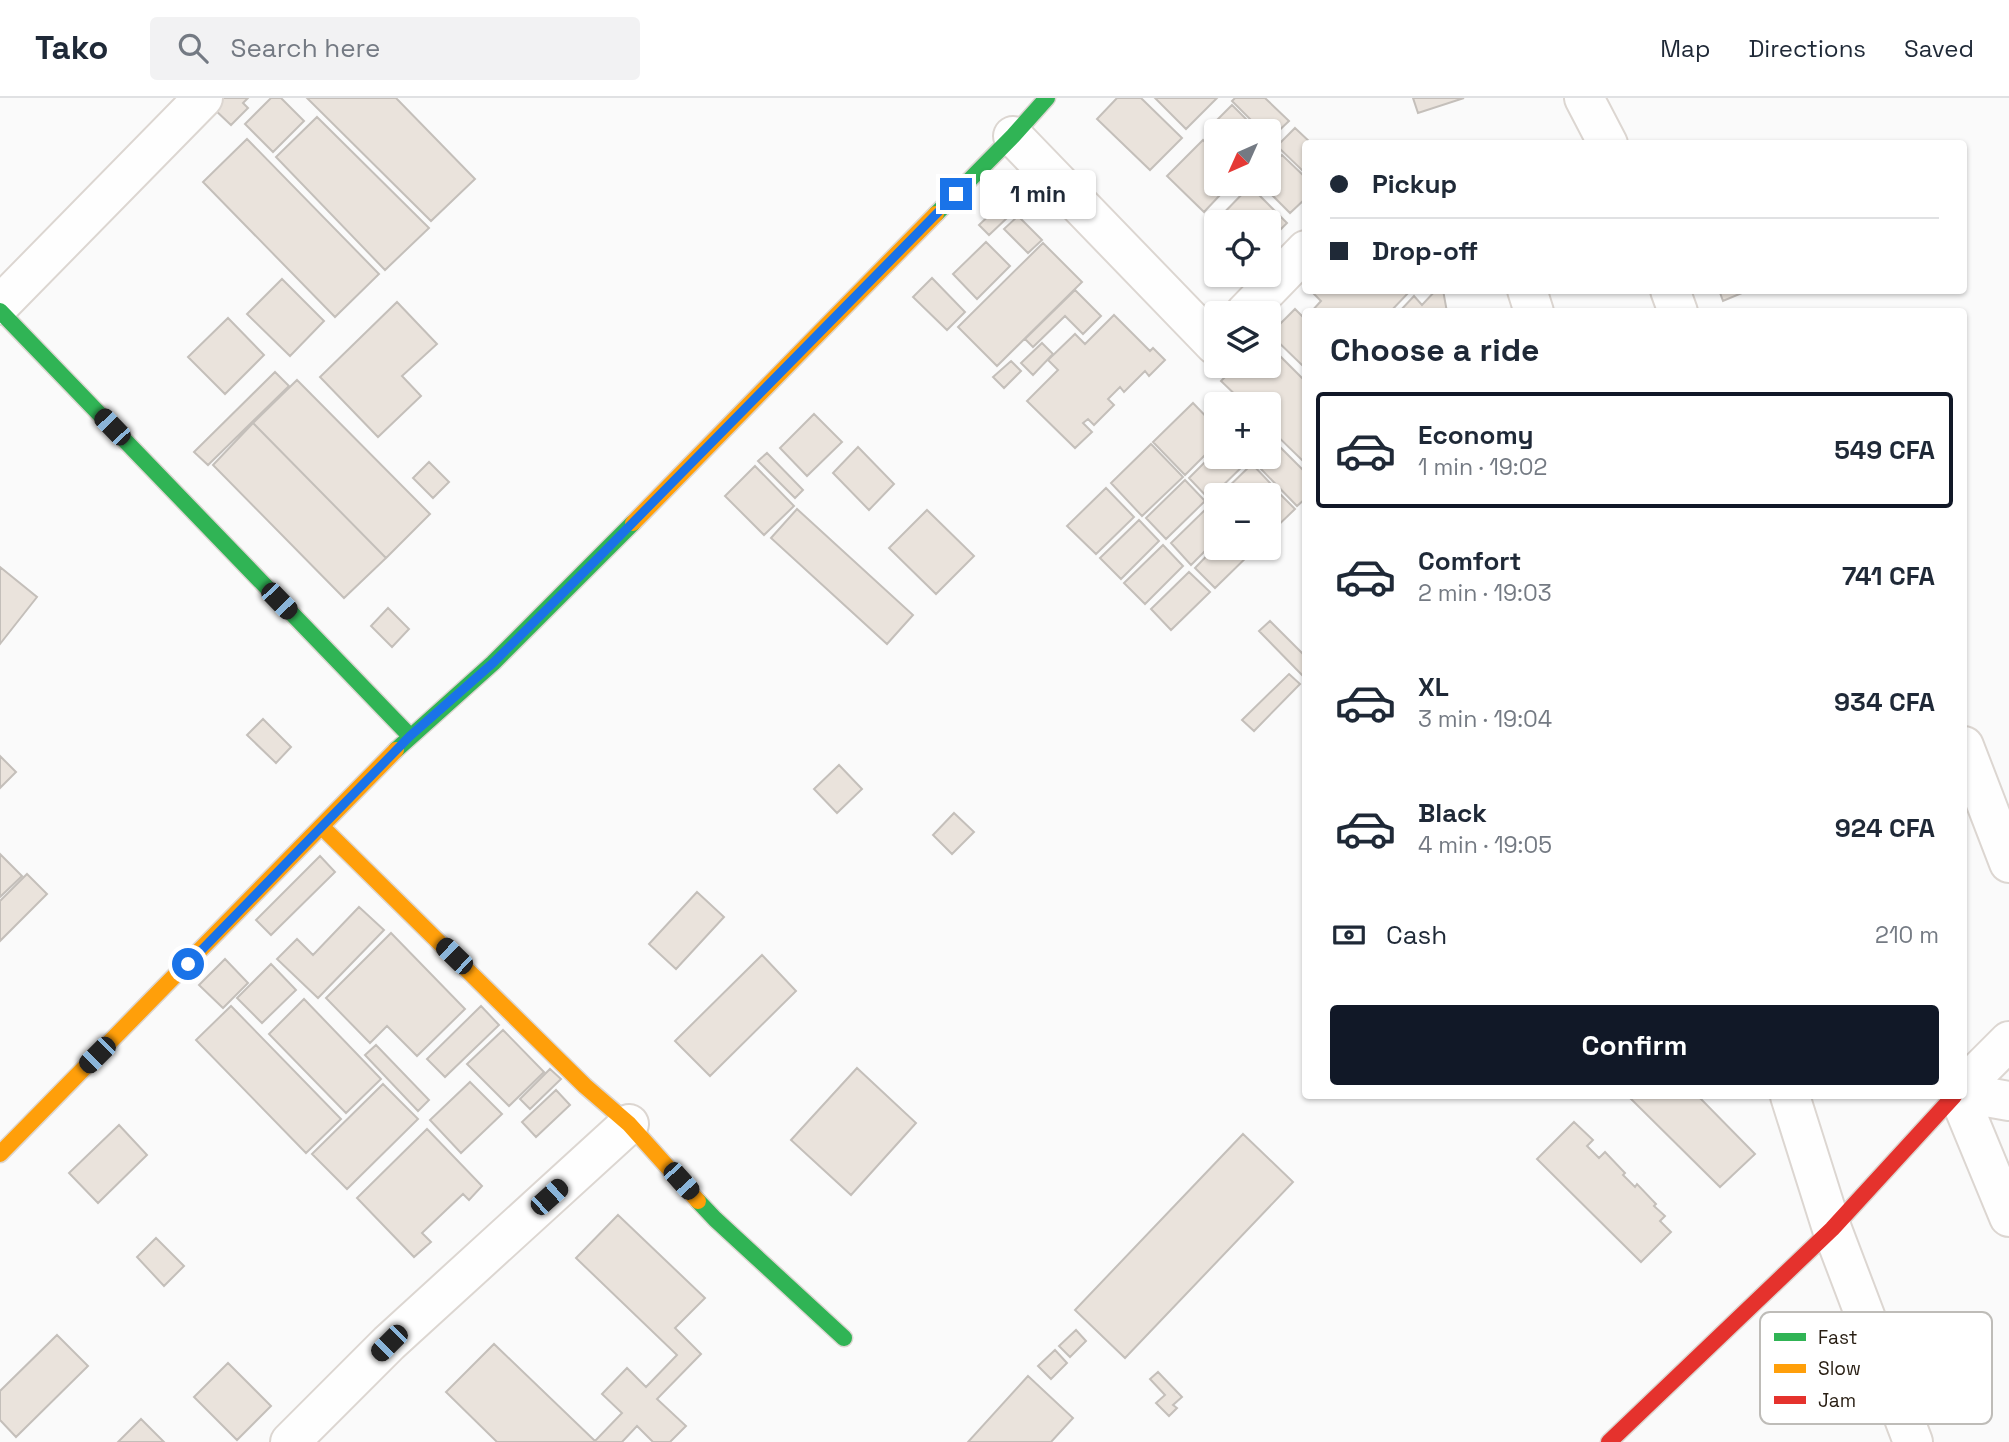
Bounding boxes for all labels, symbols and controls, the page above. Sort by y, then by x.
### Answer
search box [150,17,640,80]
text: Tako [35,27,108,69]
icon: search [174,29,212,67]
text: Search here [230,31,380,65]
text: Map [1660,33,1710,64]
text: Directions [1748,33,1866,64]
text: Saved [1904,33,1974,64]
north arrow [1204,119,1281,196]
map controls [1204,119,1281,560]
text: Pickup [1372,167,1457,201]
callout: 1 min [981,170,1096,218]
route end [940,178,972,210]
text: 1 min [1010,179,1066,209]
button: locate [1204,210,1281,287]
text: Drop-off [1372,234,1478,268]
button: layers [1204,301,1281,378]
text: Choose a ride [1330,330,1540,370]
button: + [1204,392,1281,469]
car [90,405,135,449]
text: Economy [1418,418,1534,452]
icon: car [1334,419,1397,482]
text: 549 CFA [1834,433,1935,467]
text: 1 min · 19:02 [1418,452,1547,482]
button: − [1204,483,1281,560]
text: Comfort [1418,544,1521,578]
icon: car [1334,545,1397,608]
text: 741 CFA [1842,559,1935,593]
text: 2 min · 19:03 [1418,578,1552,608]
car [257,579,302,623]
text: XL [1418,670,1449,704]
icon: car [1334,671,1397,734]
text: 934 CFA [1834,685,1935,719]
text: 3 min · 19:04 [1418,704,1552,734]
text: Black [1418,796,1487,830]
icon: car [1334,797,1397,860]
text: 924 CFA [1835,811,1935,845]
text: 4 min · 19:05 [1418,830,1552,860]
icon: cash [1330,916,1368,954]
text: Cash [1386,918,1447,952]
text: 210 m [1875,920,1939,950]
car [432,934,477,978]
route start [172,948,204,980]
button: Confirm [1330,1005,1939,1085]
car [75,1033,120,1077]
car [660,1158,703,1204]
car [527,1175,572,1219]
legend [1760,1312,1992,1424]
car [367,1321,412,1365]
text: Fast [1818,1325,1858,1350]
text: Slow [1818,1356,1861,1381]
text: Jam [1818,1388,1856,1413]

